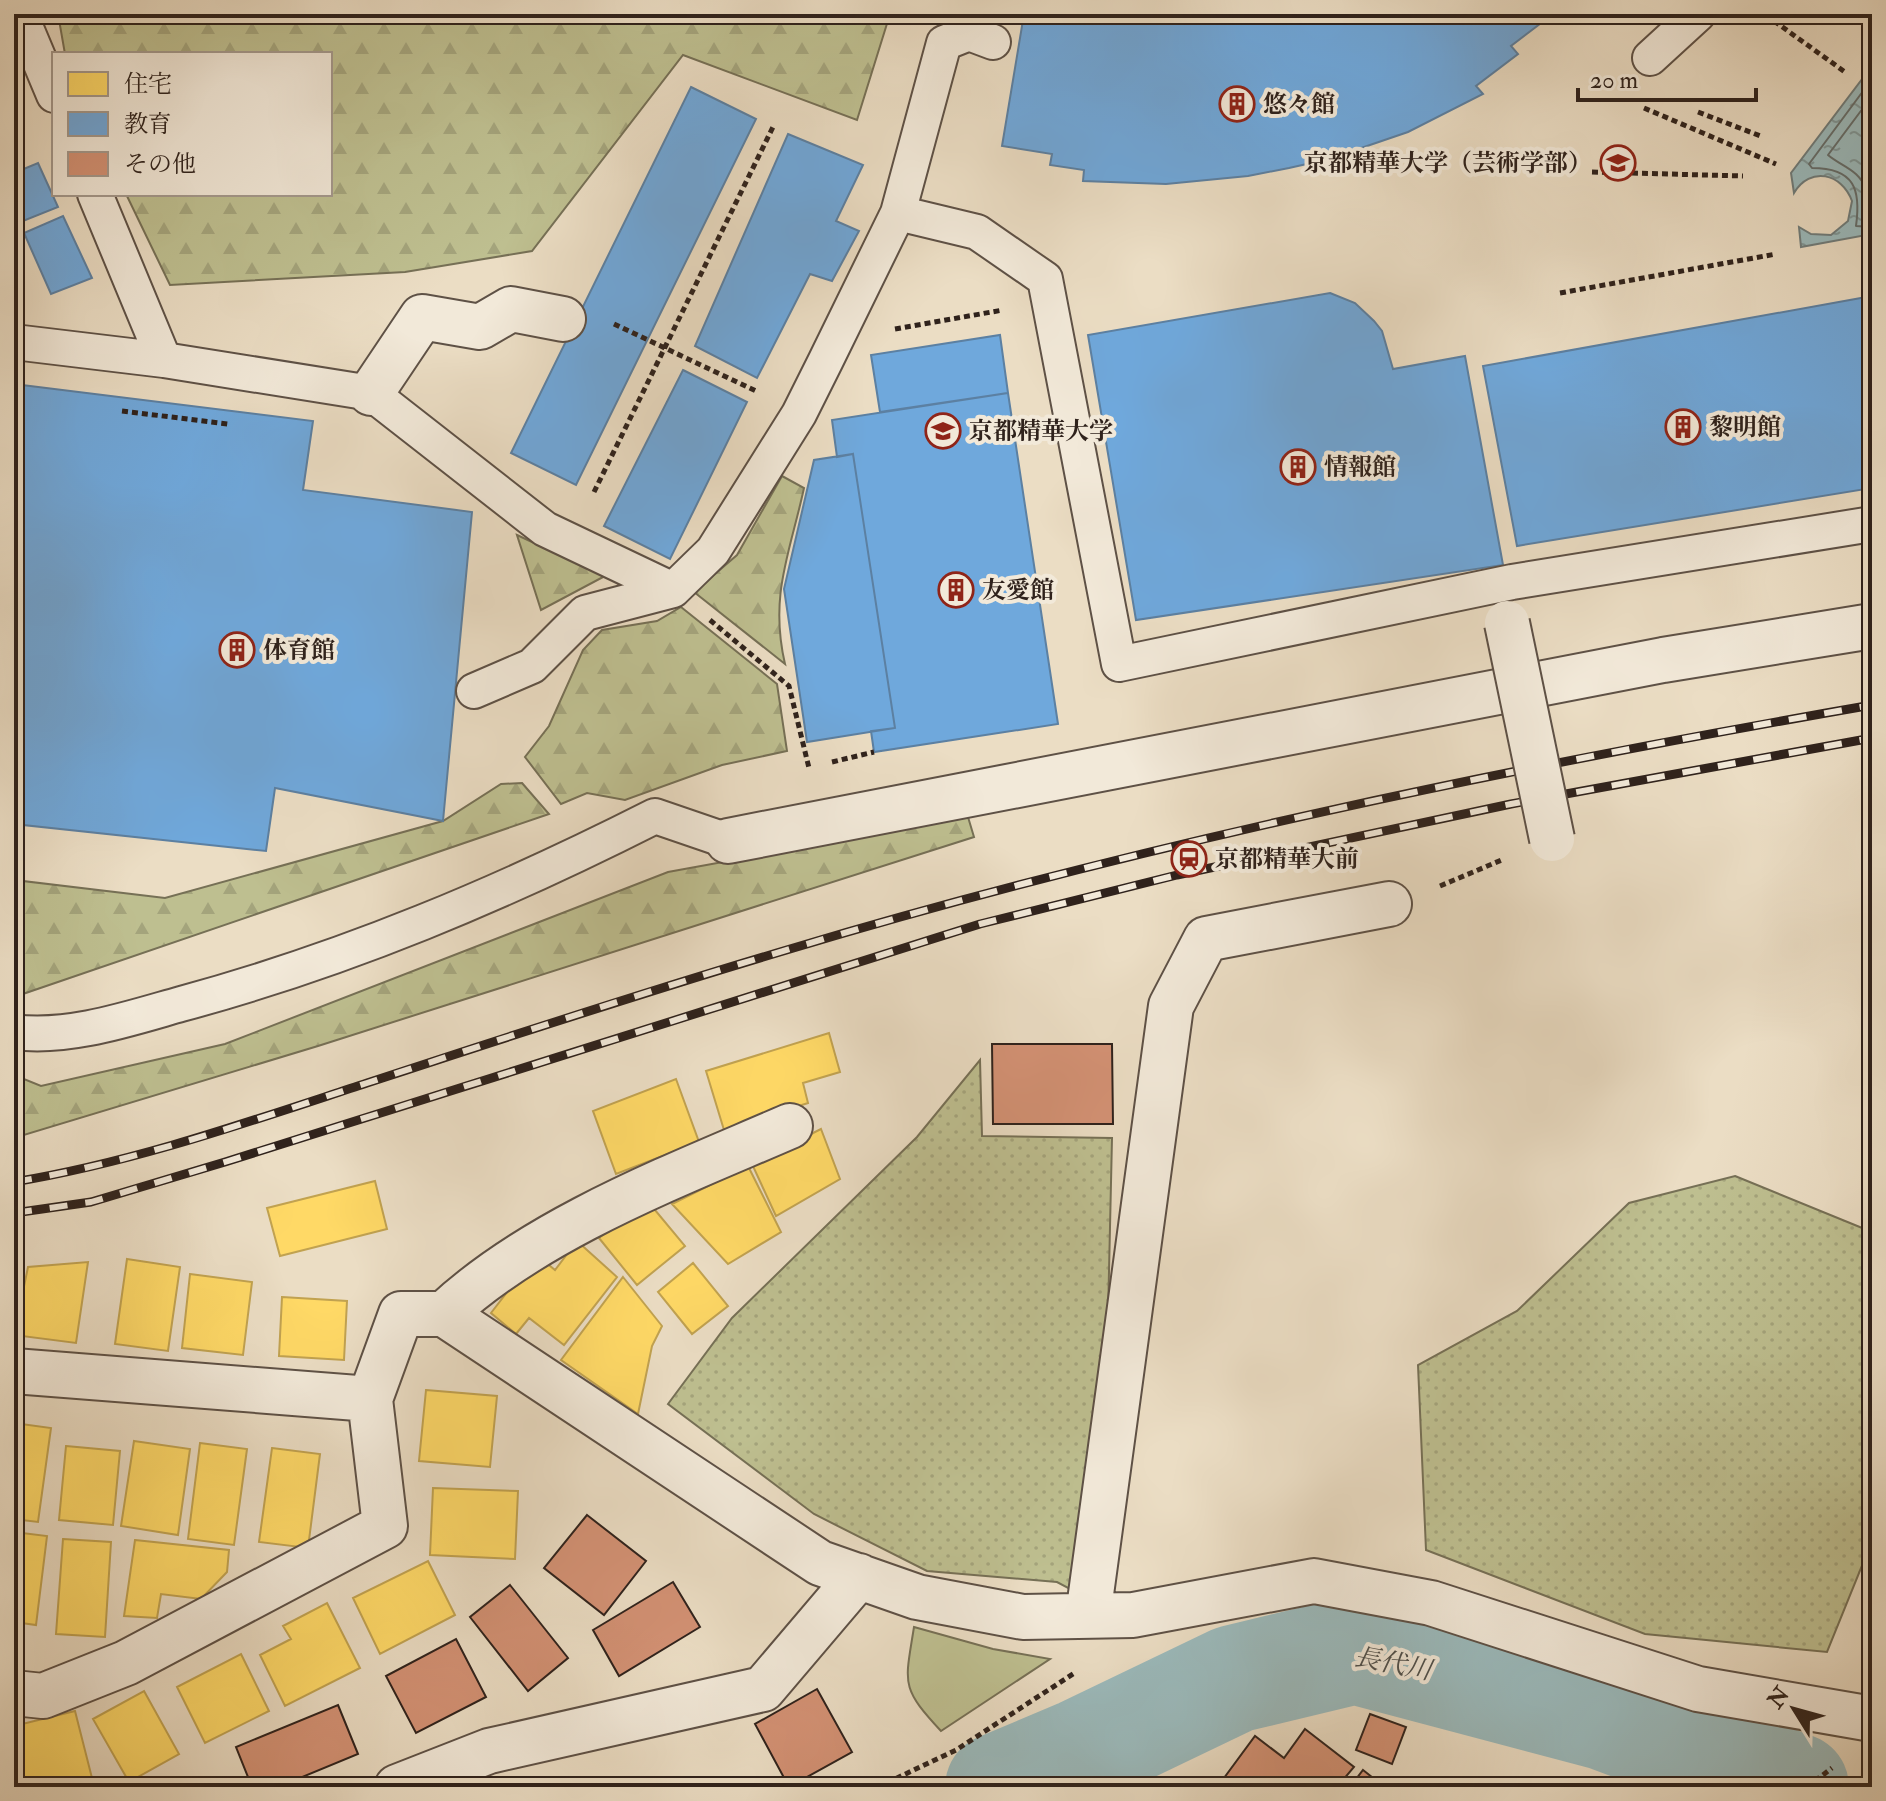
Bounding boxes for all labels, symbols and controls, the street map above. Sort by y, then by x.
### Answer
legend [52,52,332,196]
scale bar [1578,52,1756,102]
text: 20 m [1590,65,1639,96]
text: 住宅 [124,69,172,100]
building icon: 悠々館 [1218,85,1256,123]
place label: 悠々館 [1263,89,1335,120]
text: 教育 [124,109,172,140]
school or university icon: 京都精華大学（芸術学部） [1599,144,1637,182]
place label: 京都精華大学（芸術学部） [1304,148,1592,179]
text: その他 [124,149,196,180]
building icon: 黎明館 [1664,408,1702,446]
school or university icon: 京都精華大学 [924,412,962,450]
place label: 黎明館 [1709,412,1781,443]
place label: 京都精華大学 [969,416,1113,447]
building icon: 情報館 [1279,448,1317,486]
place label: 情報館 [1324,452,1396,483]
building icon: 友愛館 [937,571,975,609]
place label: 友愛館 [982,575,1054,606]
building icon: 体育館 [218,631,256,669]
place label: 体育館 [263,635,335,666]
station icon: 京都精華大前 [1170,840,1208,878]
place label: 京都精華大前 [1215,844,1359,875]
water label: 長代川 [1351,1641,1437,1688]
north arrow [1754,1669,1834,1749]
text: N [1761,1681,1796,1715]

